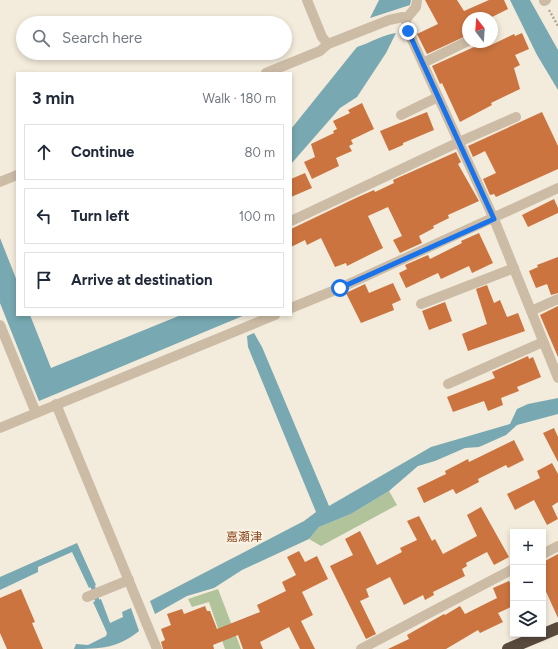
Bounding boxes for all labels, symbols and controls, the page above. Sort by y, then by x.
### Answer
north arrow [462,12,498,48]
search box [16,16,292,60]
route end [399,22,417,40]
icon: search [30,27,52,49]
text: Search here [62,29,142,47]
text: 3 min [32,88,74,108]
text: Walk · 180 m [203,91,276,106]
icon: ahead [33,141,55,163]
text: Continue [71,143,134,161]
text: 80 m [244,145,275,160]
icon: left [33,205,55,227]
text: Turn left [71,207,129,225]
text: 100 m [239,209,275,224]
icon: arrive [33,269,55,291]
text: Arrive at destination [71,271,212,289]
route start [331,279,349,297]
map controls [510,529,546,637]
button: + [510,529,546,565]
district label: 嘉瀬津 [226,530,262,544]
button: − [510,565,546,601]
button: layers [510,601,546,637]

